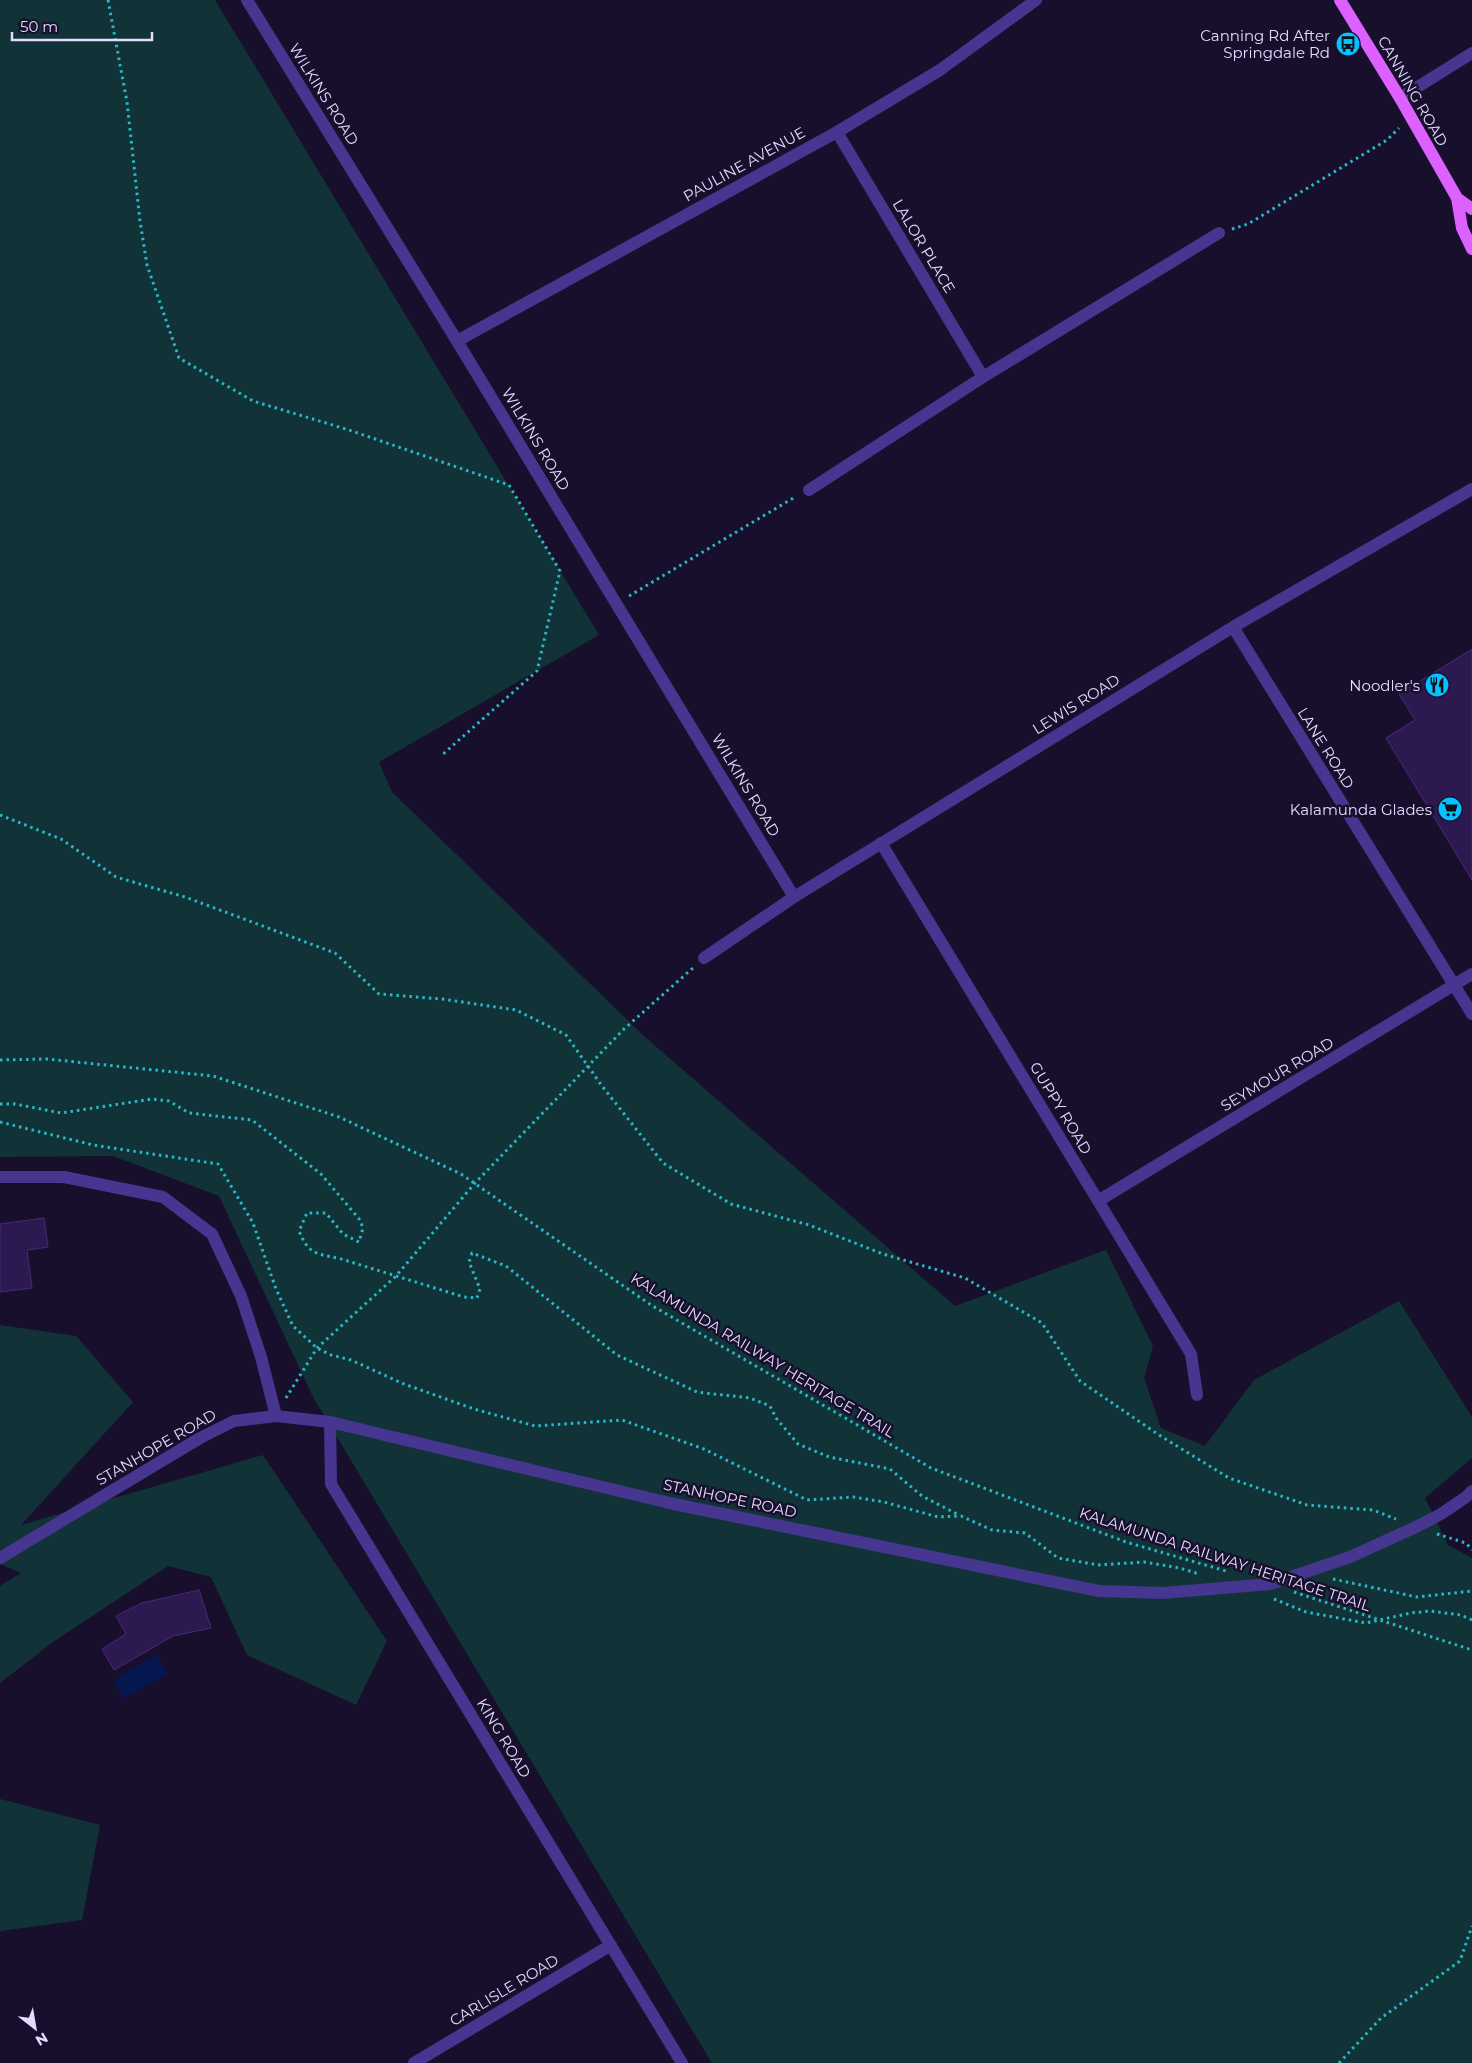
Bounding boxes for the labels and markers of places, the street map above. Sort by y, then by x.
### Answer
place label: Canning Rd After Springdale Rd [1200,26,1330,62]
bus stop icon: Canning Rd After Springdale Rd [1335,31,1361,57]
restaurant icon: Noodler's [1424,672,1450,698]
place label: Noodler's [1349,676,1420,695]
supermarket icon: Kalamunda Glades [1437,796,1463,822]
place label: Kalamunda Glades [1290,800,1432,819]

